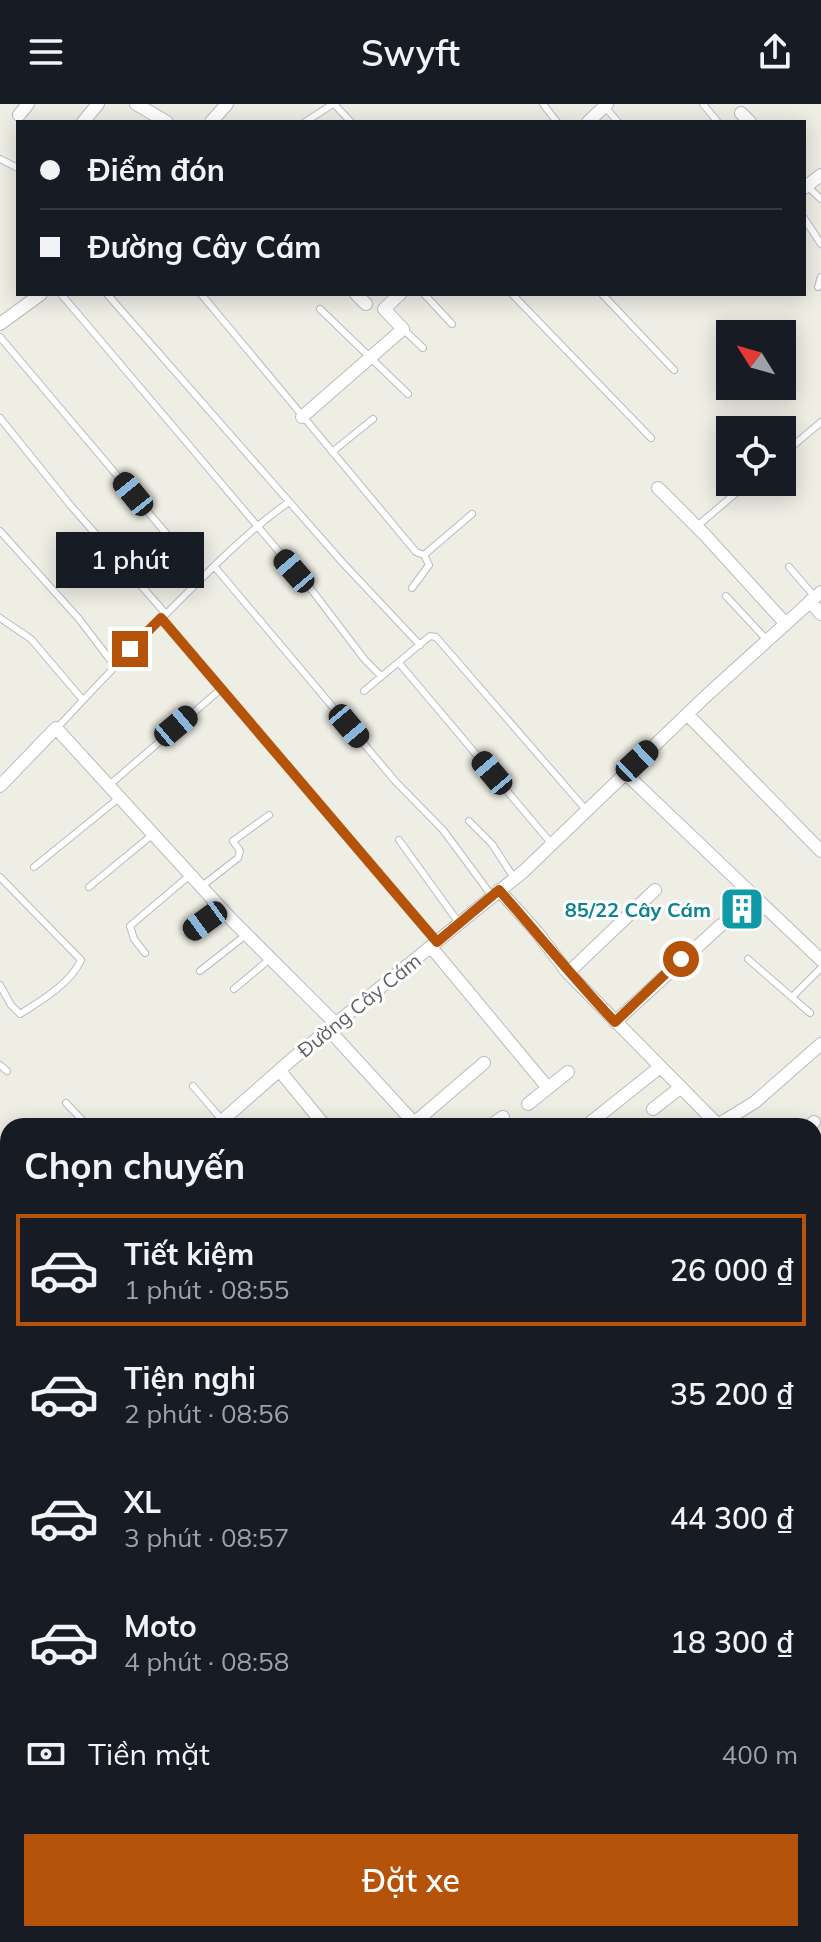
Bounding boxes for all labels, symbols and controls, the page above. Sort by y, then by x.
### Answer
icon: menu [24,30,68,74]
text: Swyft [361,30,460,75]
icon: share [753,30,797,74]
text: Điểm đón [88,151,225,189]
text: Đường Cây Cám [88,228,321,266]
north arrow [716,320,796,400]
map controls [716,320,796,496]
button: locate [716,416,796,496]
car [109,468,157,520]
callout: 1 phút [56,533,204,589]
text: 1 phút [91,543,169,576]
car [269,545,319,597]
route end [112,631,148,667]
car [324,700,374,752]
car [150,701,202,751]
car [611,736,663,786]
car [467,747,517,799]
building icon: 85/22 Cây Cám [718,885,766,933]
car [179,897,231,945]
place label: 85/22 Cây Cám [565,897,711,922]
route start [663,941,699,977]
street label: Đường Cây Cám [292,948,426,1062]
text: Chọn chuyến [24,1143,245,1188]
icon: car [28,1234,100,1306]
text: Tiết kiệm [124,1235,254,1273]
text: 26 000 ₫ [670,1251,794,1289]
text: 1 phút · 08:55 [124,1273,289,1306]
icon: car [28,1358,100,1430]
text: Tiện nghi [124,1359,256,1397]
text: 35 200 ₫ [670,1375,794,1413]
text: 2 phút · 08:56 [124,1397,289,1430]
icon: car [28,1482,100,1554]
text: XL [124,1483,161,1521]
text: 44 300 ₫ [670,1499,794,1537]
text: 3 phút · 08:57 [124,1521,289,1554]
icon: car [28,1606,100,1678]
text: Moto [124,1607,197,1645]
text: 18 300 ₫ [670,1623,794,1661]
text: 4 phút · 08:58 [124,1645,289,1678]
icon: cash [24,1732,68,1776]
text: Tiền mặt [88,1735,210,1773]
text: 400 m [722,1738,798,1771]
button: Đặt xe [24,1834,798,1926]

